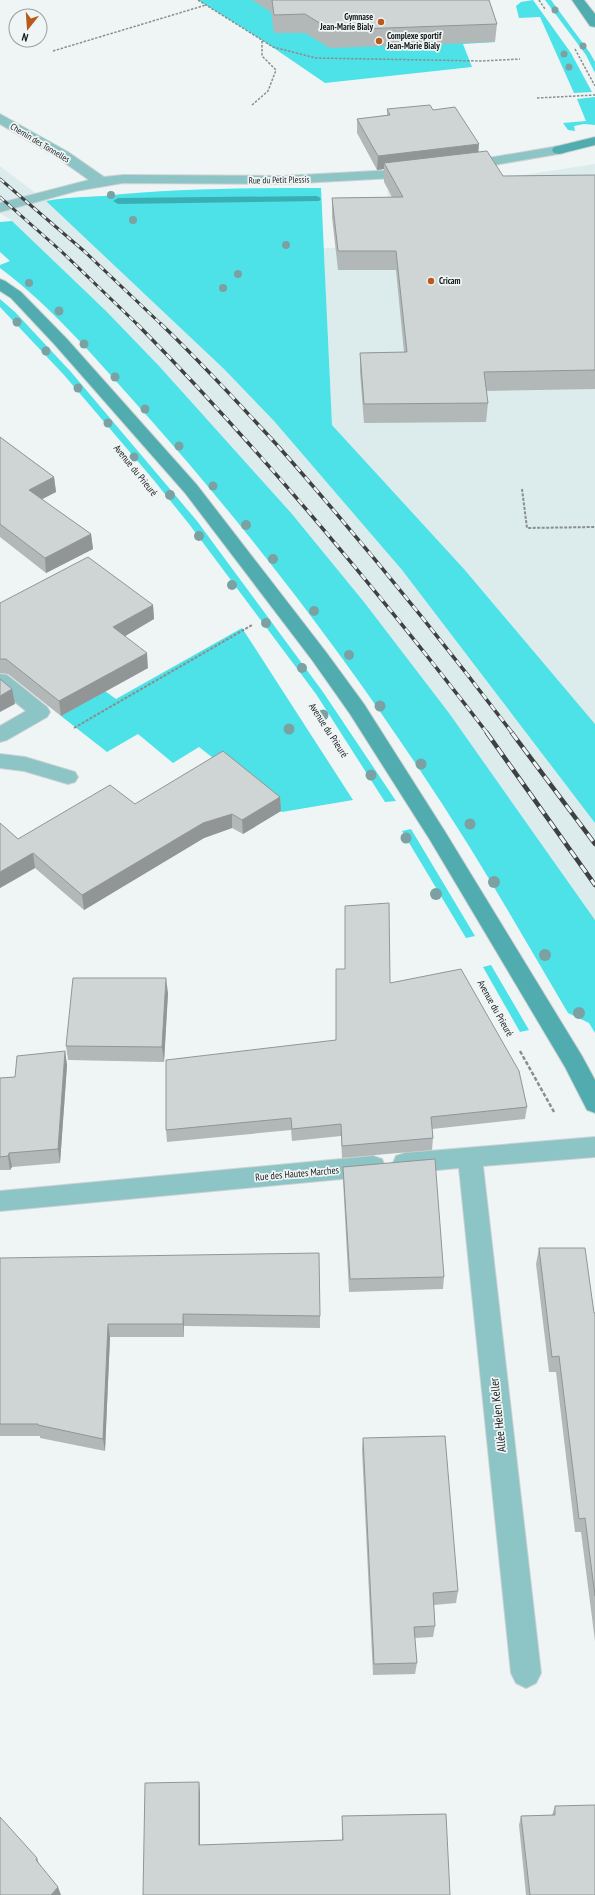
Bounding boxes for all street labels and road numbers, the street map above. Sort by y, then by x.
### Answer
street label: Chemin des Tonnelles [9,121,72,165]
street label: Rue du Petit Plessis [248,173,310,186]
street label: Avenue du Prieuré [111,442,160,499]
street label: Avenue du Prieuré [306,700,351,760]
street label: Avenue du Prieuré [475,978,516,1039]
street label: Rue des Hautes Marches [255,1163,340,1184]
street label: Allée Helen Keller [486,1376,509,1453]

